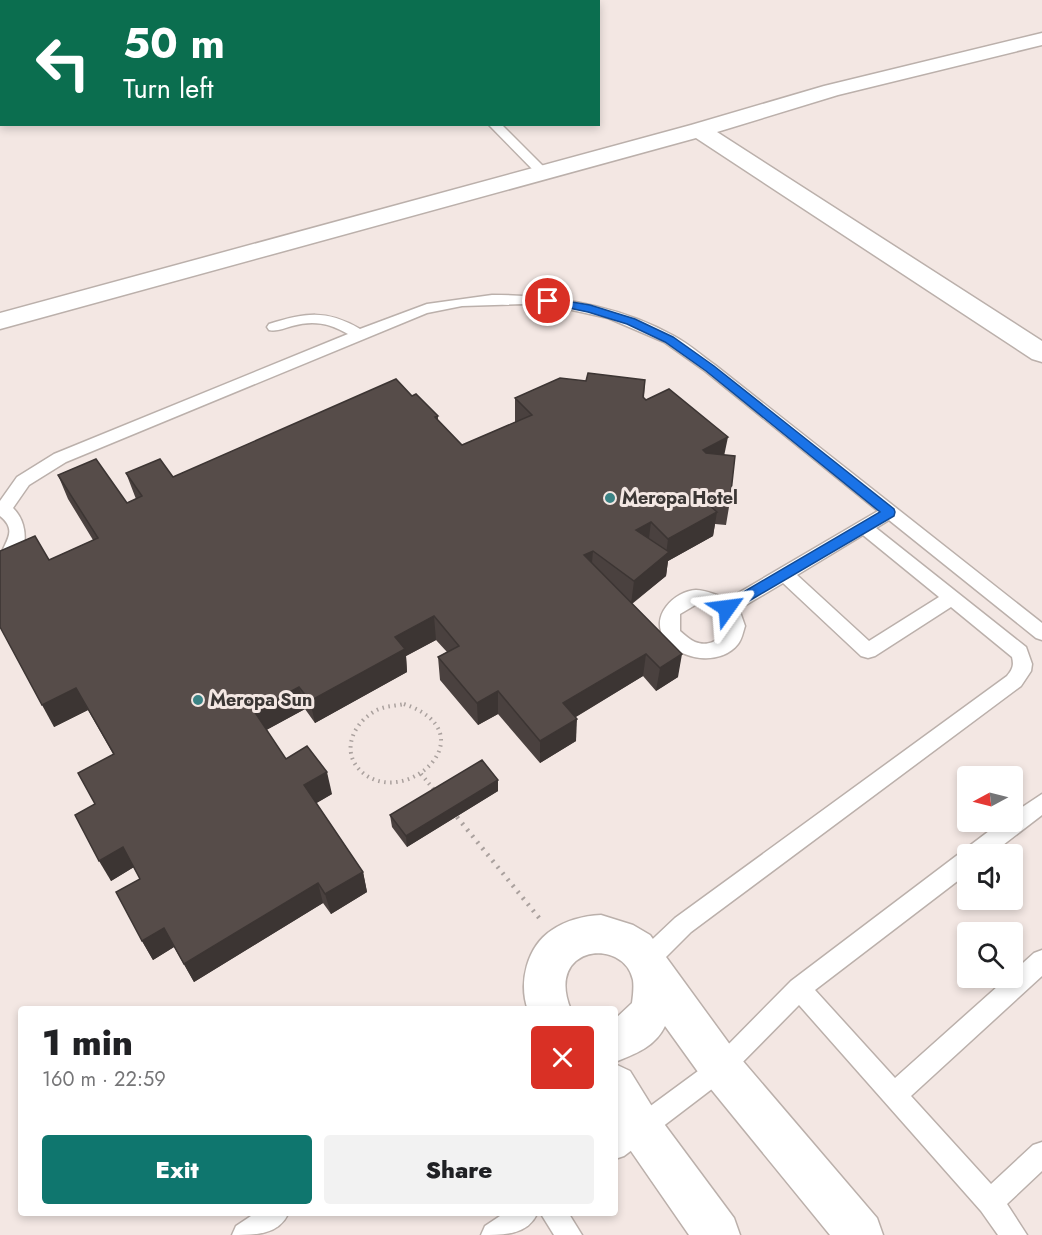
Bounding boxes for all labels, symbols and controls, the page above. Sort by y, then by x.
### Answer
text: 50 m [123,13,225,74]
icon: left [24,24,102,102]
text: Turn left [123,69,213,108]
pin [522,275,573,326]
icon: arrive [531,284,564,317]
place label: Meropa Hotel [622,485,738,511]
marker: Meropa Hotel [603,491,617,505]
position arrow [695,576,759,640]
place label: Meropa Sun [210,687,312,713]
marker: Meropa Sun [191,693,205,707]
north arrow [957,766,1023,832]
map controls [957,766,1023,988]
button: sound [957,844,1023,910]
button: search [957,922,1023,988]
text: 1 min [42,1016,133,1068]
button: close [531,1026,594,1089]
text: 160 m · 22:59 [42,1065,166,1094]
button: Exit [42,1135,312,1204]
button: Share [324,1135,594,1204]

